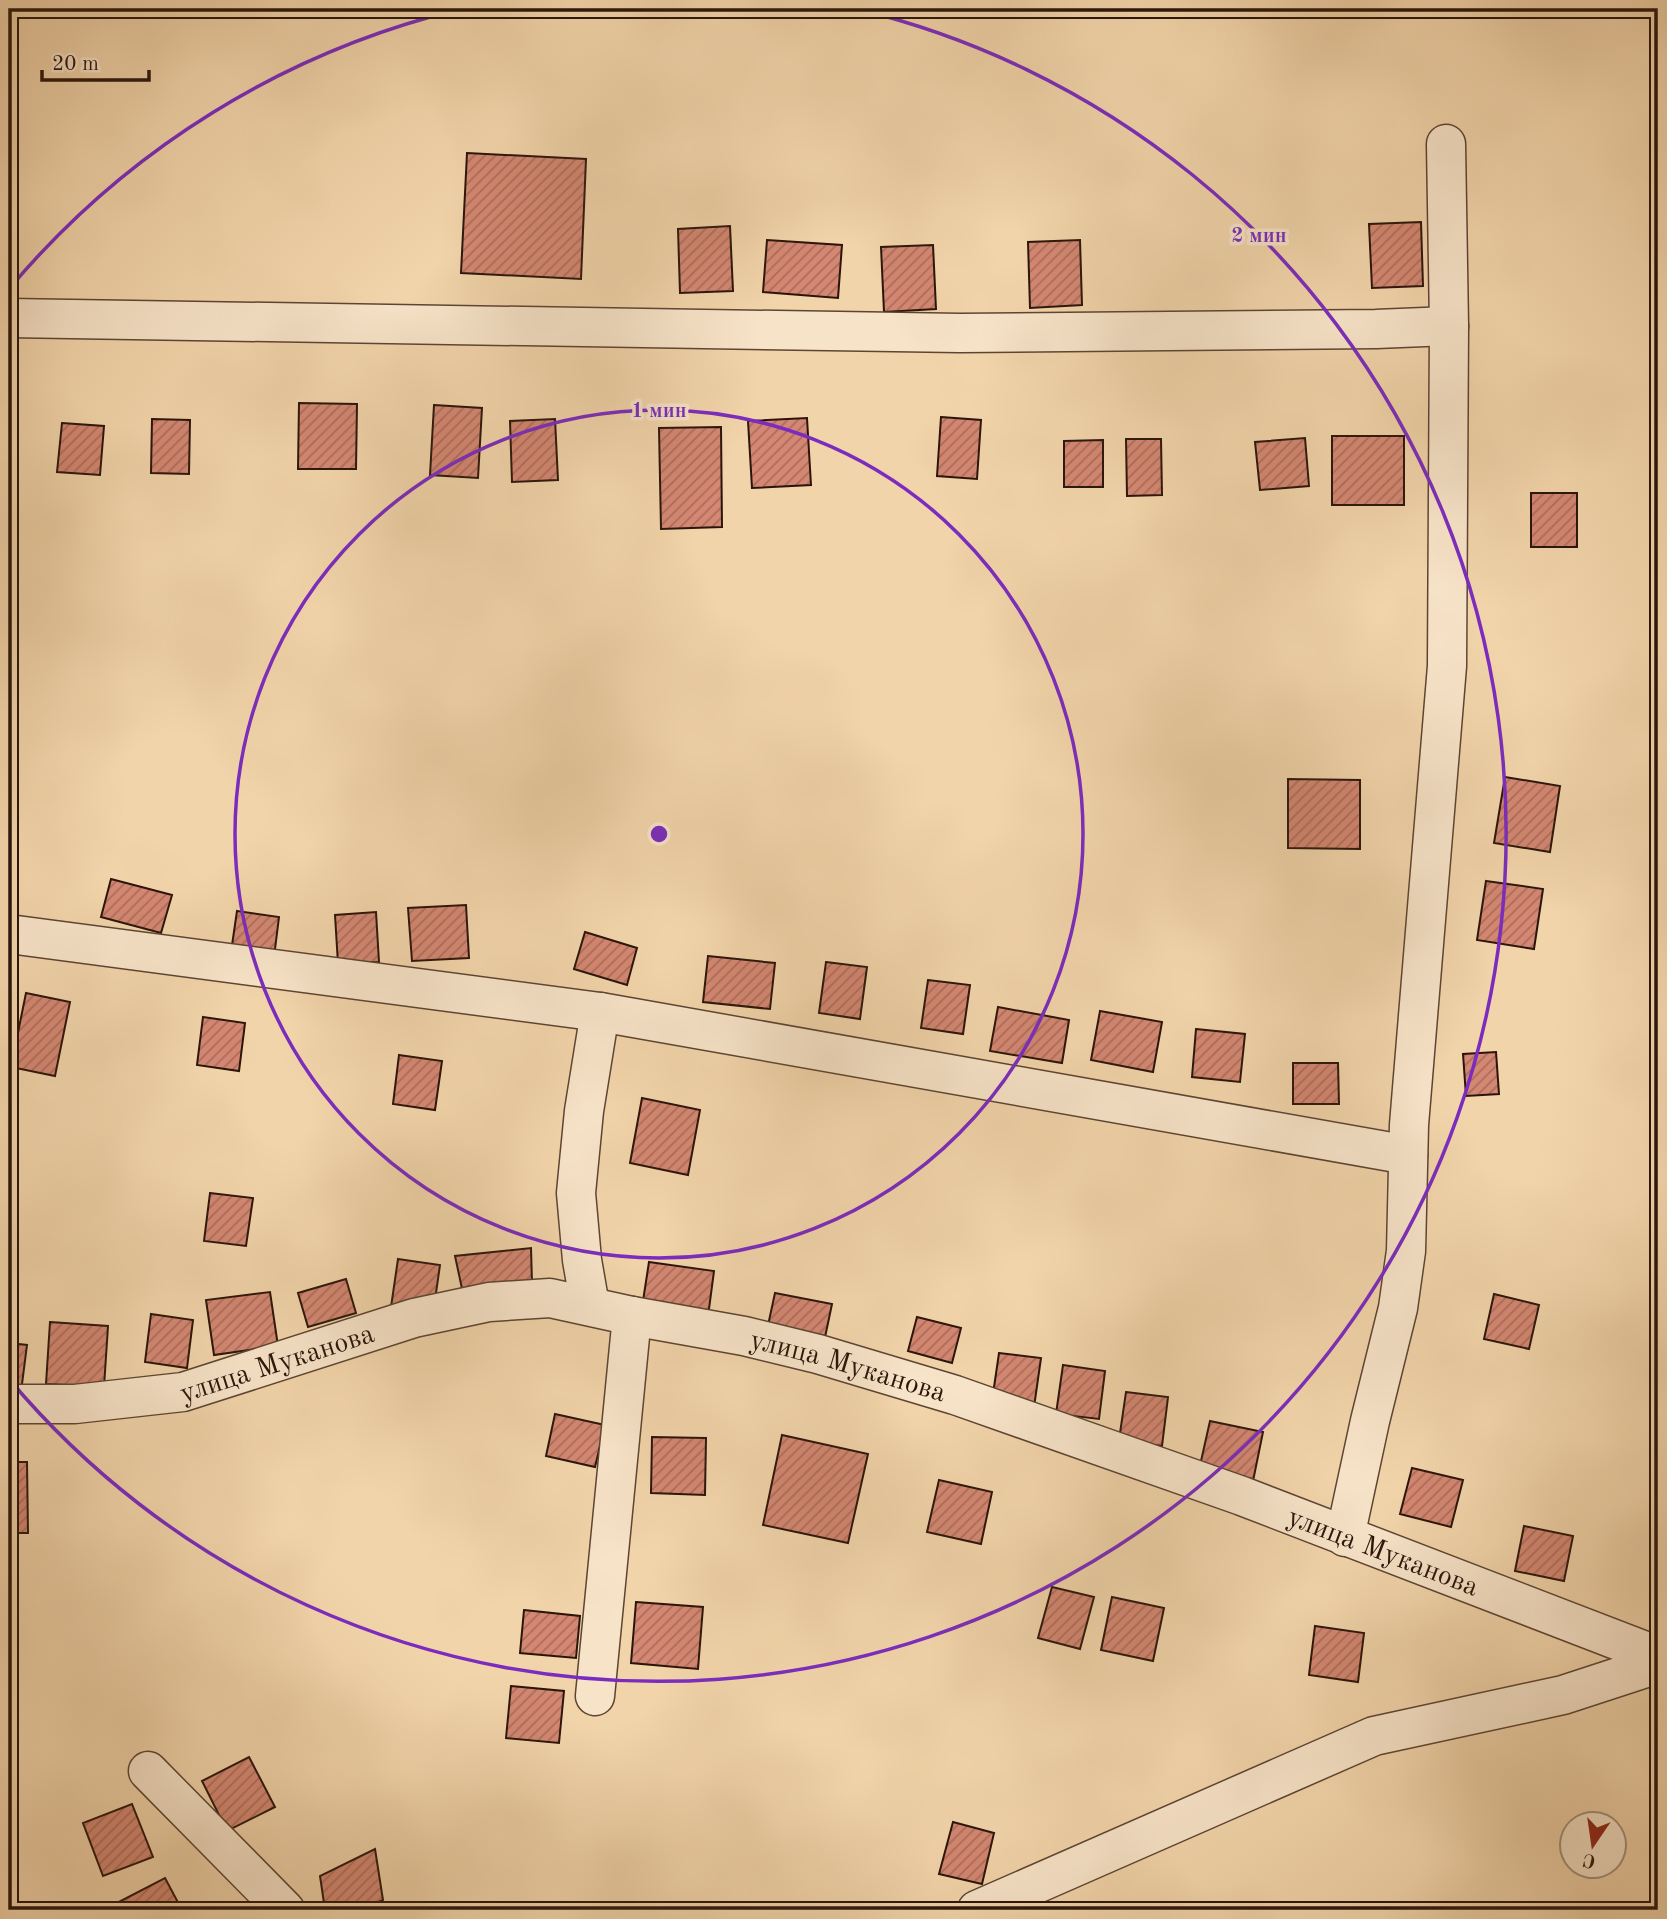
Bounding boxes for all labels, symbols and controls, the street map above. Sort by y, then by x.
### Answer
scale bar [42,38,149,82]
text: 20 m [52,54,99,75]
text: 2 мин [1231,226,1287,247]
text: 1 мин [631,401,687,422]
centre of rings [647,822,671,846]
street label: улица Муканова [177,1321,378,1409]
street label: улица Муканова [747,1327,949,1409]
street label: улица Муканова [1283,1504,1482,1603]
north arrow [1558,1811,1628,1881]
text: С [1581,1848,1598,1870]

